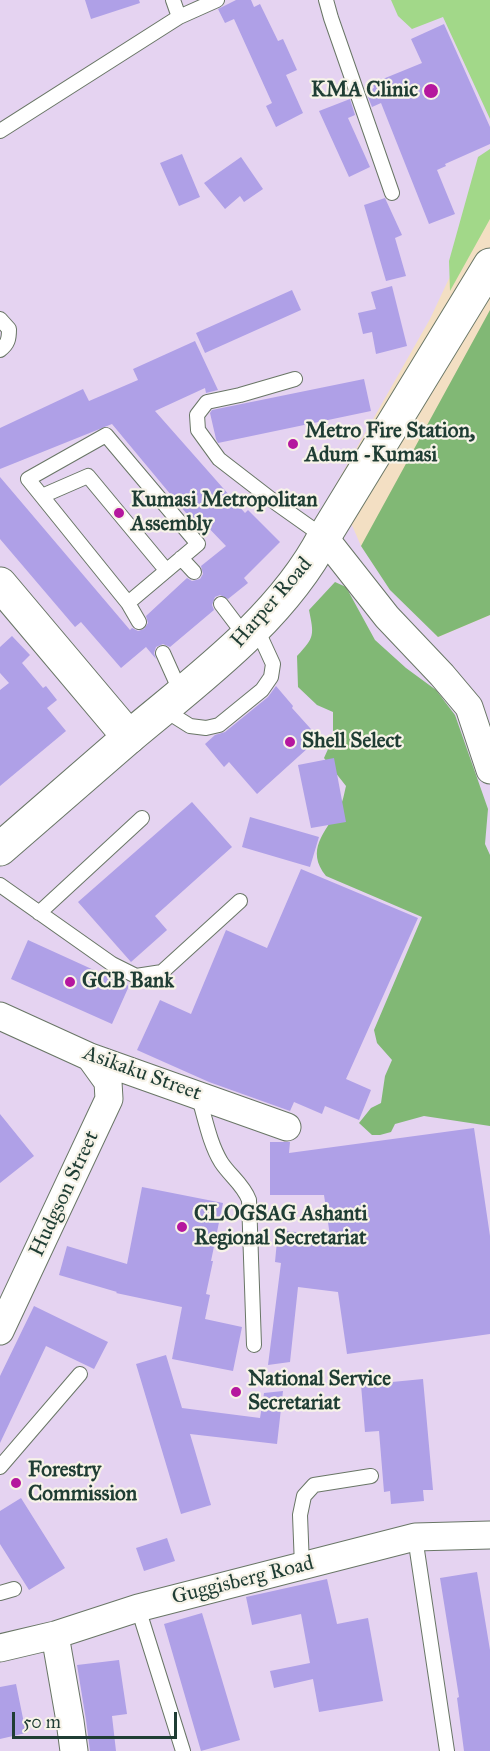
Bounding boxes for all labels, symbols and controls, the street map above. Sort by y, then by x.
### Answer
place label: KMA Clinic [311,78,418,104]
marker: KMA Clinic [422,82,440,100]
place label: Metro Fire Station, Adum -Kumasi [305,419,475,469]
marker: Metro Fire Station, Adum -Kumasi [286,437,300,451]
place label: Kumasi Metropolitan Assembly [131,488,318,538]
marker: Kumasi Metropolitan Assembly [112,506,126,520]
street label: Harper Road [226,553,318,653]
place label: Shell Select [302,729,402,755]
marker: Shell Select [283,735,297,749]
place label: GCB Bank [82,969,174,995]
marker: GCB Bank [63,975,77,989]
street label: Asikaku Street [80,1041,204,1107]
street label: Hudgson Street [25,1127,105,1261]
place label: CLOGSAG Ashanti Regional Secretariat [194,1202,368,1252]
marker: CLOGSAG Ashanti Regional Secretariat [175,1220,189,1234]
place label: National Service Secretariat [248,1367,391,1417]
marker: National Service Secretariat [229,1385,243,1399]
place label: Forestry Commission [28,1458,137,1508]
marker: Forestry Commission [9,1476,23,1490]
street label: Guggisberg Road [169,1551,317,1611]
scale bar [15,1700,180,1738]
text: 50 m [23,1711,61,1733]

